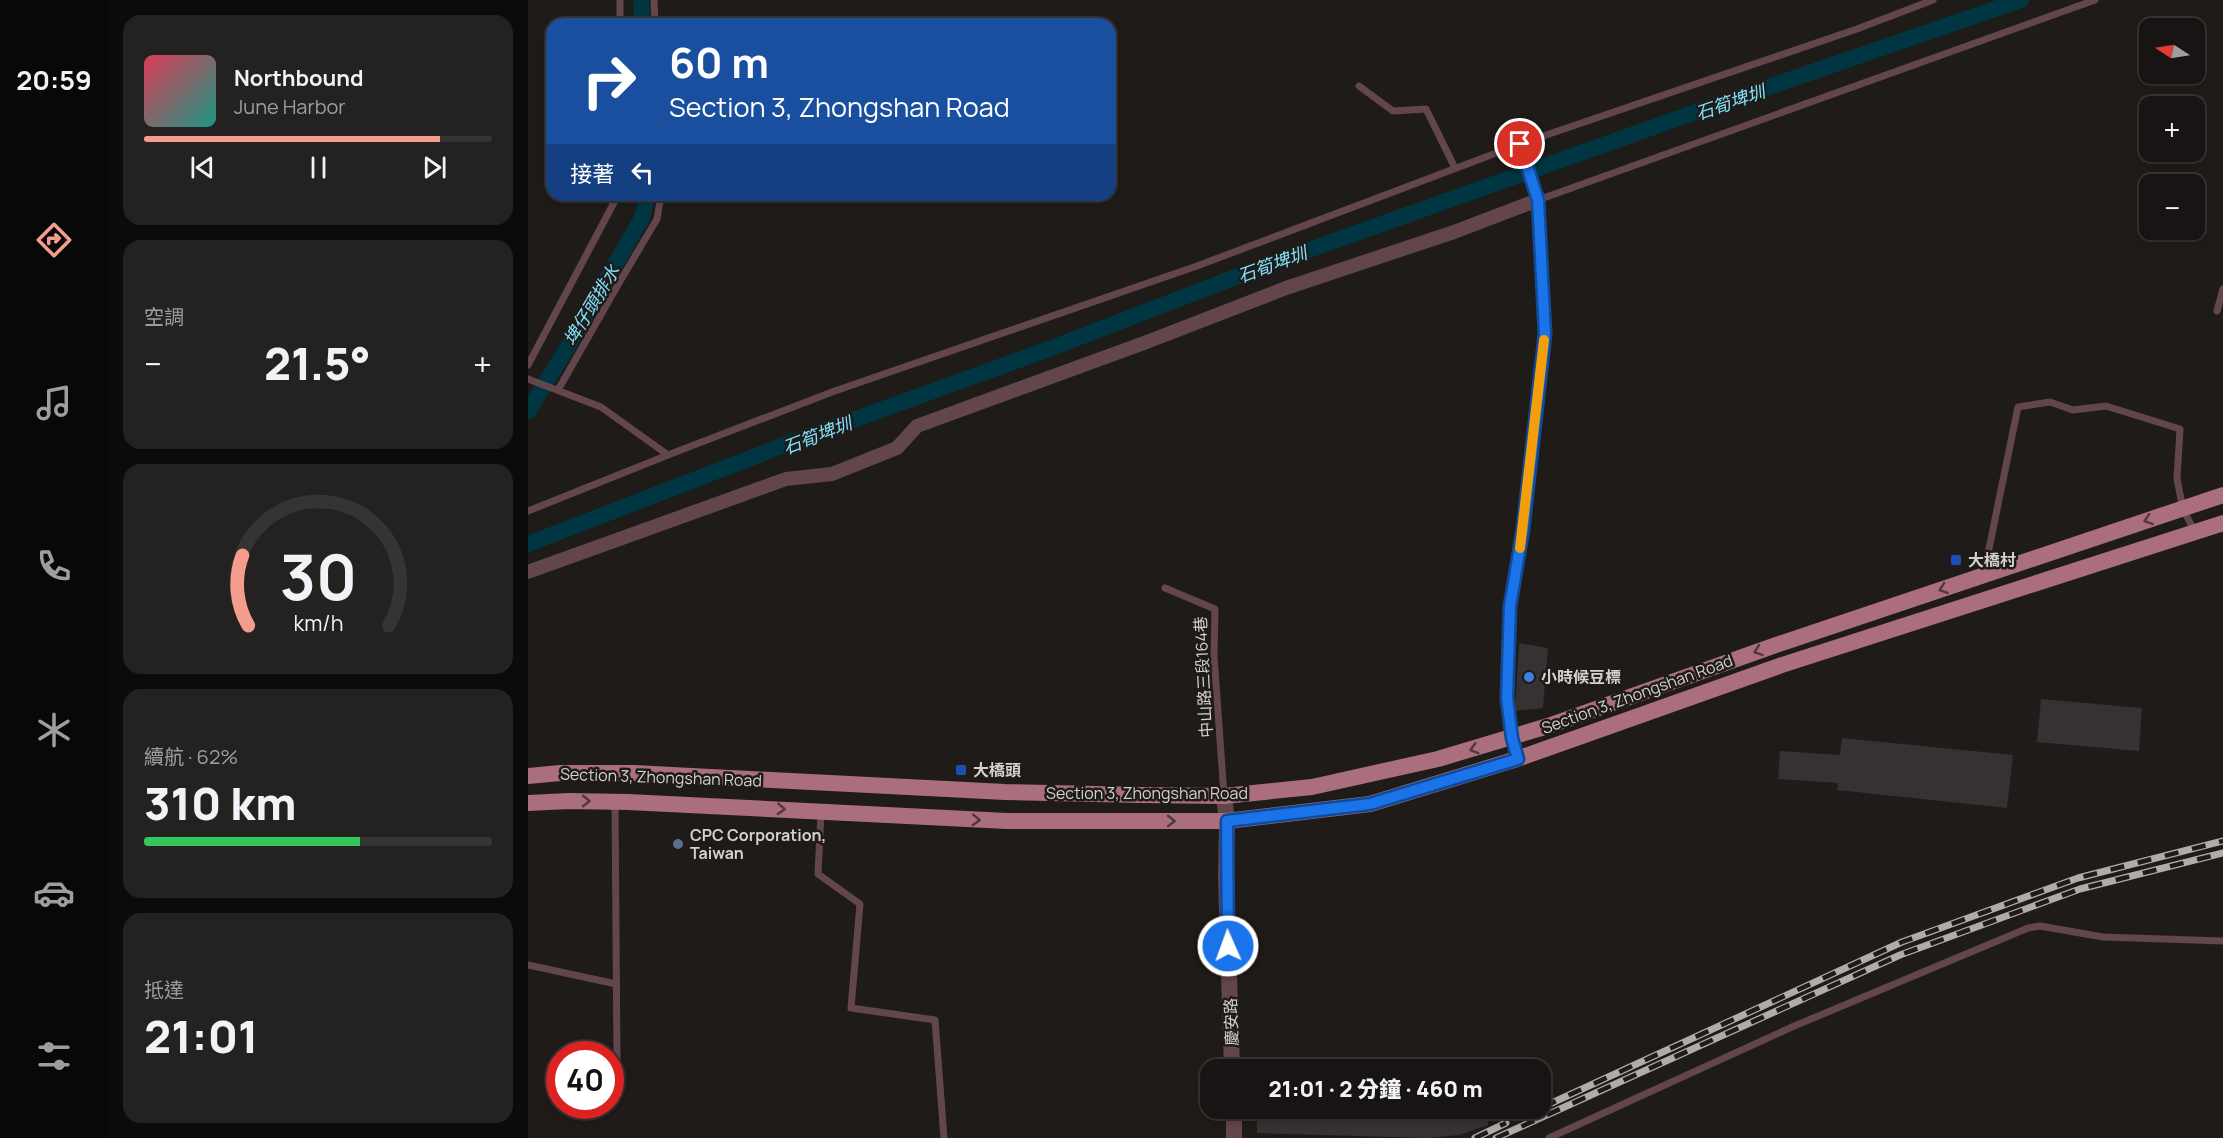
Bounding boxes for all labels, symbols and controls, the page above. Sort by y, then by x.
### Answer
north arrow [2139,18,2205,84]
map controls [2139,18,2205,240]
text: 60 m [669,33,769,91]
icon: right [570,42,648,120]
text: 20:59 [16,61,92,98]
text: Northbound [234,63,364,93]
water label: 石筍埤圳 [1692,78,1771,125]
text: Section 3, Zhongshan Road [669,88,1010,125]
text: June Harbor [234,93,346,120]
button: + [2139,96,2205,162]
pin [1494,118,1545,169]
icon: arrive [1503,127,1536,160]
icon: previous [186,151,219,184]
icon: pause [302,151,335,184]
icon: next [418,151,451,184]
icon: left [626,156,659,189]
text: 接著 [570,159,614,189]
button: − [2139,174,2205,240]
icon: directions [33,219,75,261]
water label: 石筍埤圳 [1234,239,1313,288]
water label: 埤仔頭排水 [558,259,625,350]
text: 空調 [144,303,184,330]
text: 21.5° [264,332,371,394]
text: − [144,341,162,386]
text: + [473,341,492,386]
icon: music [33,382,75,424]
water label: 石筍埤圳 [779,410,858,459]
one-way arrow [2143,513,2154,526]
text: 30 [279,533,357,619]
icon: phone [33,545,75,587]
place label: 大橋村 [1968,549,2016,571]
marker: 大橋村 [1949,553,1963,567]
one-way arrow [1938,582,1949,594]
text: km/h [293,608,343,637]
street label: 中山路三段164巷 [1189,616,1217,738]
one-way arrow [1753,644,1764,657]
street label: Section 3, Zhongshan Road [1538,649,1736,739]
place label: 小時候豆標 [1541,666,1621,688]
marker: 小時候豆標 [1522,670,1536,684]
icon: climate [33,709,75,751]
one-way arrow [1469,742,1480,754]
text: 續航 · 62% [144,743,238,770]
place label: 大橋頭 [973,759,1021,781]
street label: Section 3, Zhongshan Road [560,762,762,792]
marker: 大橋頭 [954,763,968,777]
text: 310 km [144,772,296,834]
street label: Section 3, Zhongshan Road [1046,782,1248,804]
one-way arrow [582,795,591,807]
one-way arrow [777,802,786,815]
one-way arrow [971,813,980,826]
one-way arrow [1166,815,1175,827]
place label: CPC Corporation, Taiwan [690,824,826,864]
marker: CPC Corporation, Taiwan [671,837,685,851]
icon: car [33,872,75,914]
position arrow [1196,914,1260,978]
text: 抵達 [144,976,184,1003]
street label: 慶安路 [1219,998,1243,1046]
text: 21:01 [144,1005,258,1067]
icon: filters [33,1035,75,1077]
speed limit sign: 40 [546,1041,624,1119]
text: 21:01 · 2 分鐘 · 460 m [1268,1074,1483,1104]

